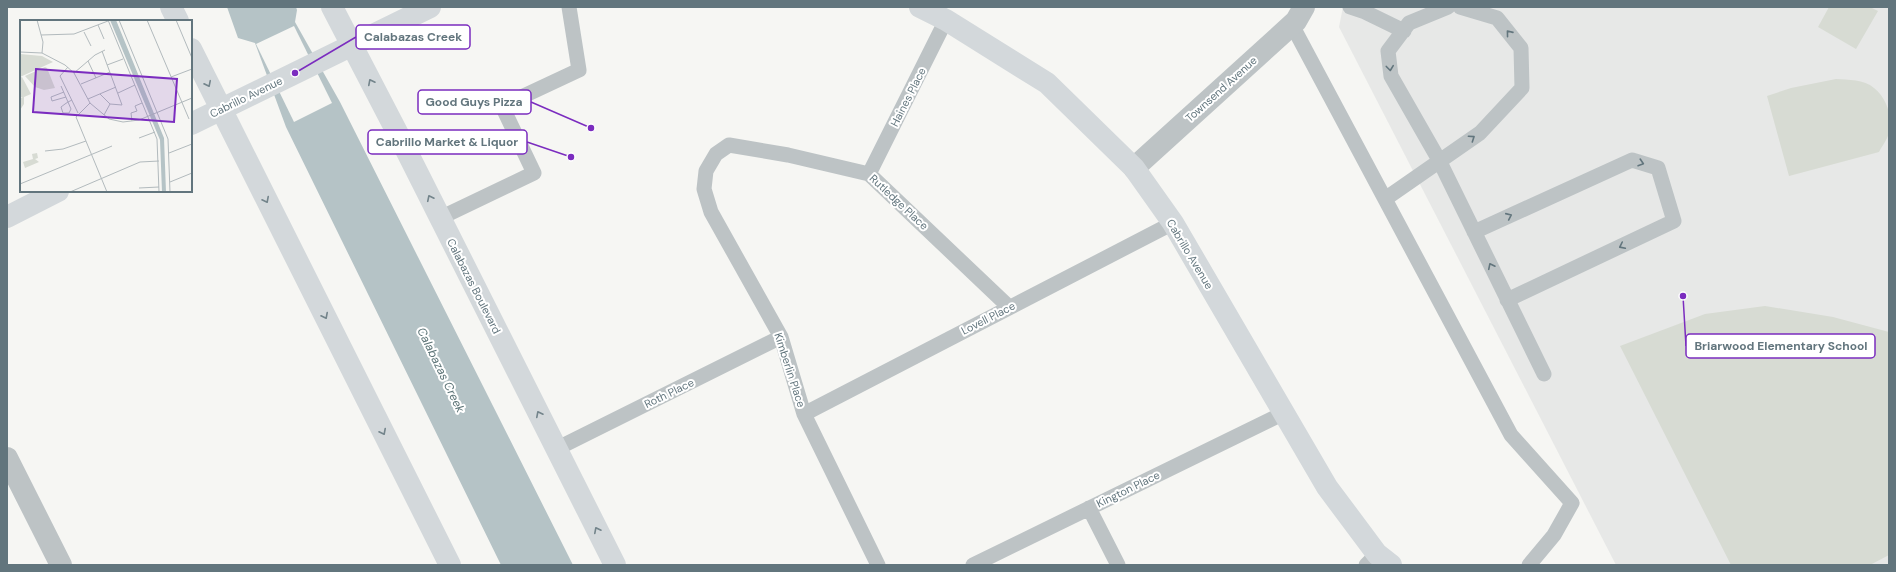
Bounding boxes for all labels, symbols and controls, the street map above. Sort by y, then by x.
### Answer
inset map [20,20,192,192]
callout: Calabazas Creek [356,25,470,49]
text: Calabazas Creek [364,29,462,45]
one-way arrow [1507,31,1514,38]
street label: Townsend Avenue [1182,53,1260,125]
street label: Haines Place [887,65,929,129]
one-way arrow [1386,65,1395,71]
street label: Cabrillo Avenue [207,73,285,121]
one-way arrow [368,79,375,87]
one-way arrow [203,80,211,87]
callout: Good Guys Pizza [418,90,531,114]
text: Good Guys Pizza [426,94,523,110]
callout: Cabrillo Market & Liquor [368,130,527,154]
text: Cabrillo Market & Liquor [376,134,518,150]
one-way arrow [1467,136,1474,143]
one-way arrow [1637,158,1644,167]
street label: Rutledge Place [867,171,931,233]
one-way arrow [427,195,435,202]
one-way arrow [261,196,269,204]
one-way arrow [1505,213,1513,221]
street label: Cabrillo Avenue [1164,216,1216,292]
street label: Calabazas Boulevard [444,236,504,336]
one-way arrow [1619,241,1627,249]
one-way arrow [1488,263,1495,270]
street label: Lovell Place [959,298,1017,338]
one-way arrow [320,312,327,320]
water label: Calabazas Creek [413,325,469,416]
street label: Kimberlin Place [771,331,809,409]
callout: Briarwood Elementary School [1686,334,1875,358]
text: Briarwood Elementary School [1694,338,1868,354]
street label: Roth Place [642,375,696,411]
one-way arrow [536,411,543,419]
one-way arrow [378,428,386,436]
street label: Kington Place [1094,468,1162,510]
one-way arrow [595,527,602,534]

